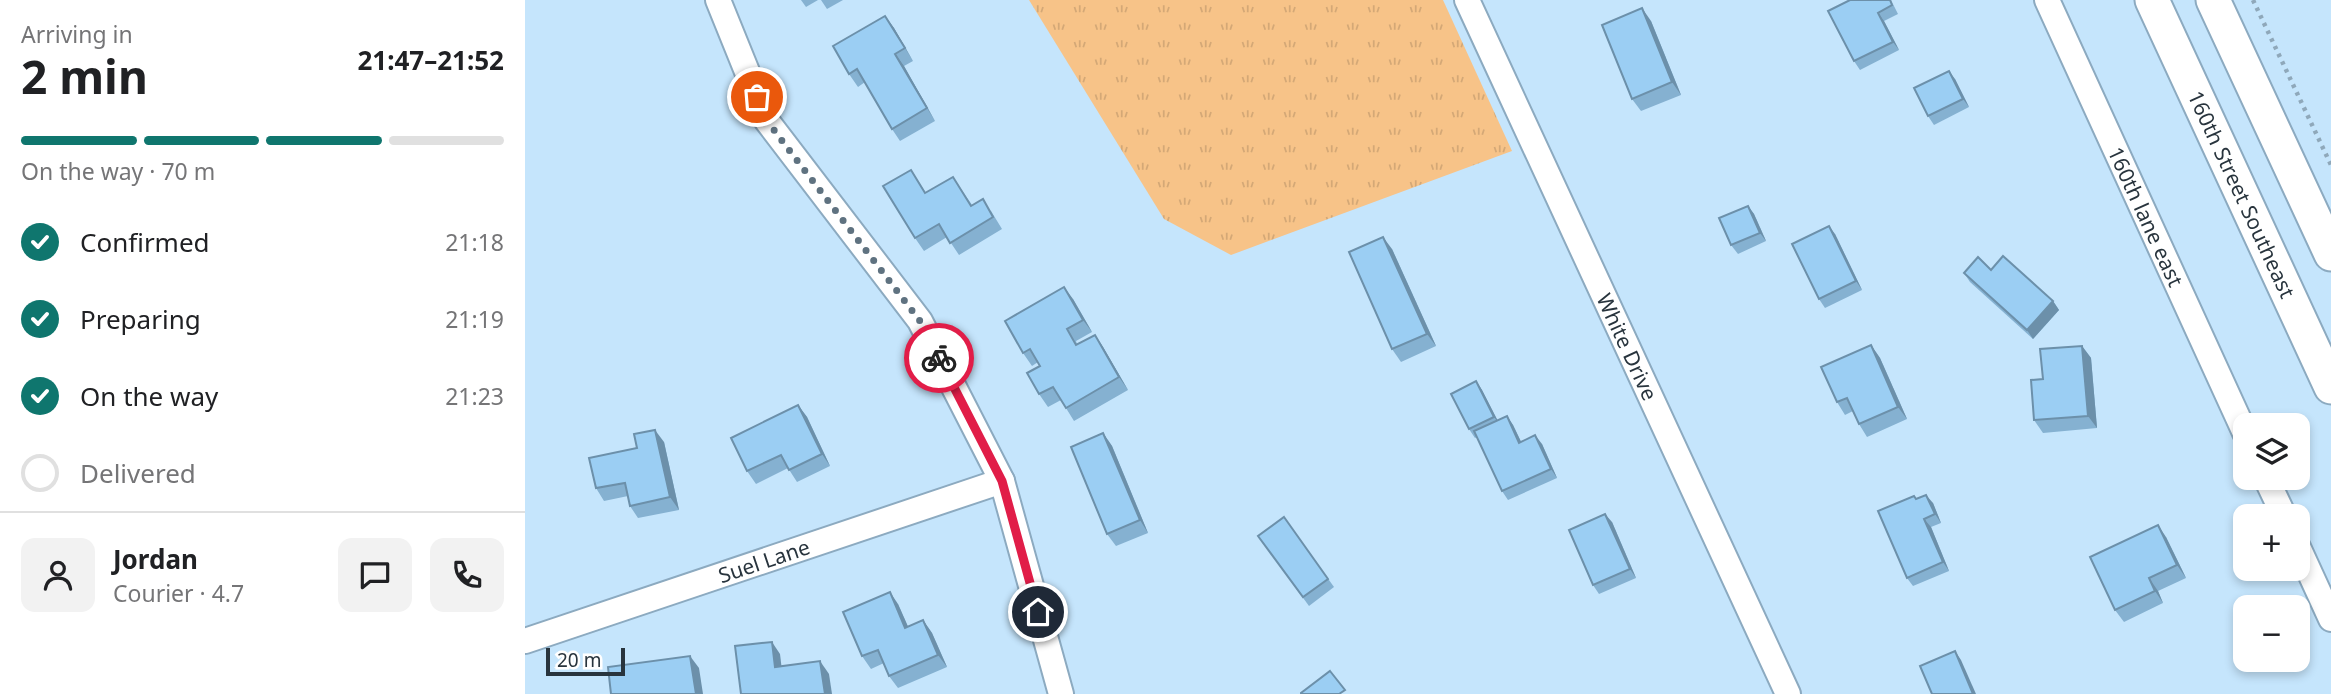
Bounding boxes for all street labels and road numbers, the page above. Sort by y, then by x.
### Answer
street label: 160th Street Southeast [2182,86,2302,303]
street label: 160th lane east [2102,142,2190,291]
street label: White Drive [1591,289,1664,405]
street label: Suel Lane [714,532,813,589]

